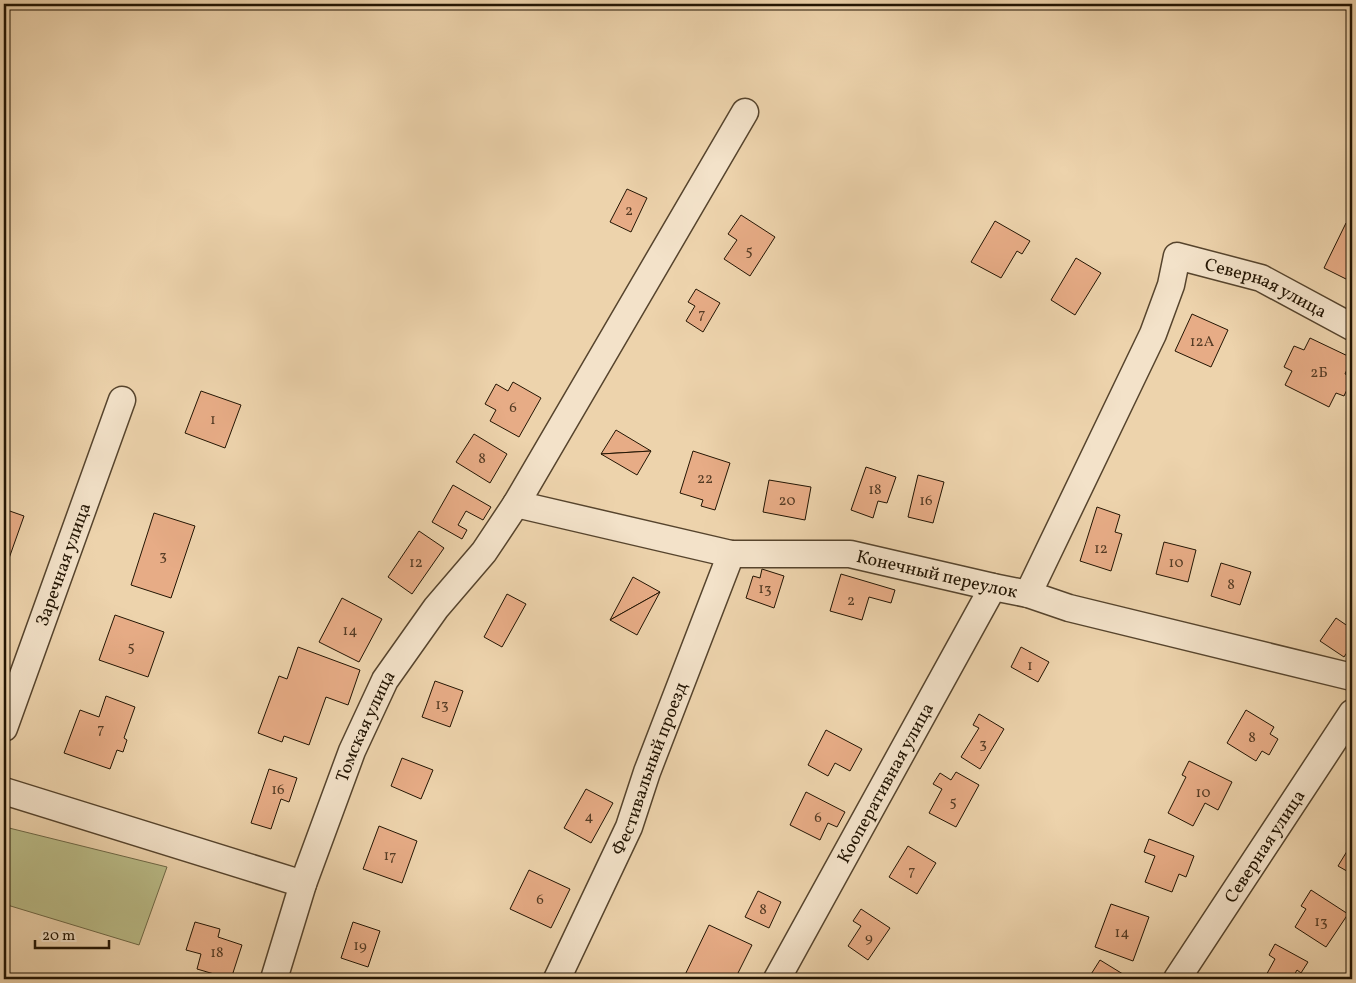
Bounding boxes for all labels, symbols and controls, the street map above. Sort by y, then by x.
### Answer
house number: 2 [625,201,633,222]
house number: 5 [745,241,753,262]
street label: Северная улица [1202,253,1331,325]
house number: 7 [698,304,706,325]
house number: 12А [1190,332,1215,353]
house number: 2Б [1310,363,1328,384]
house number: 6 [509,398,517,419]
house number: 1 [210,410,216,431]
house number: 8 [478,449,486,470]
house number: 22 [697,469,713,490]
house number: 18 [868,480,882,501]
house number: 20 [779,491,795,512]
house number: 16 [919,491,933,512]
street label: Заречная улица [31,499,98,630]
house number: 12 [1094,539,1108,560]
street label: Конечный переулок [854,545,1020,606]
house number: 3 [159,546,167,567]
house number: 12 [409,553,423,574]
house number: 10 [1169,553,1183,574]
house number: 8 [1227,575,1235,596]
house number: 13 [758,579,772,600]
house number: 2 [847,591,855,612]
house number: 14 [343,621,357,642]
house number: 5 [127,637,135,658]
house number: 1 [1027,656,1033,677]
street label: Томская улица [331,666,402,786]
street label: Фестивальный проезд [606,679,694,860]
house number: 13 [435,695,449,716]
street label: Кооперативная улица [832,699,941,868]
house number: 7 [97,719,105,740]
house number: 8 [1248,728,1256,749]
house number: 3 [979,734,987,755]
house number: 16 [271,780,285,801]
house number: 10 [1196,783,1210,804]
street label: Северная улица [1219,785,1312,909]
house number: 5 [949,792,957,813]
house number: 4 [585,807,594,828]
house number: 6 [814,808,822,829]
house number: 17 [383,846,397,867]
house number: 7 [908,861,916,882]
house number: 6 [536,890,544,911]
house number: 8 [759,900,767,921]
house number: 13 [1314,912,1328,933]
scale bar [35,918,109,950]
house number: 14 [1115,923,1129,944]
text: 20 m [42,926,75,947]
house number: 9 [865,928,873,949]
house number: 19 [353,936,367,957]
house number: 18 [210,943,224,964]

